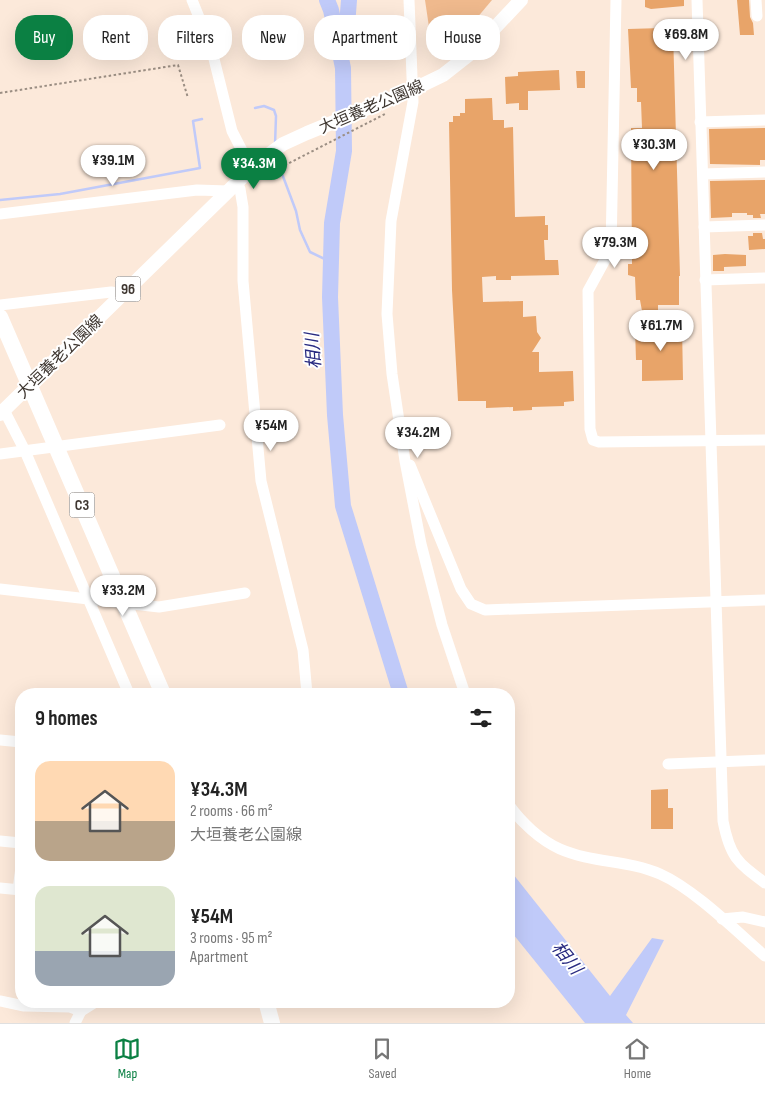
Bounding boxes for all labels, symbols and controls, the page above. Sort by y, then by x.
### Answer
chip: Buy [15,15,73,60]
chip: Rent [83,15,148,60]
chip: Filters [158,15,232,60]
chip: New [242,15,304,60]
chip: Apartment [314,15,416,60]
chip: House [426,15,500,60]
pin: ¥69.8M [645,18,727,61]
text: ¥69.8M [664,25,708,44]
street label: 大垣養老公園線 [316,77,427,138]
pin: ¥30.3M [613,128,695,171]
text: ¥30.3M [632,135,676,154]
pin: ¥39.1M [72,144,154,187]
pin: ¥34.3M [213,148,295,190]
text: ¥39.1M [92,151,134,170]
text: ¥34.3M [232,154,276,173]
pin: ¥79.3M [574,226,656,269]
text: ¥79.3M [593,233,637,252]
road number: 96 [116,276,140,302]
pin: ¥61.7M [620,310,702,352]
street label: 大垣養老公園線 [13,311,107,403]
text: ¥61.7M [640,316,682,335]
water label: 相川 [302,330,325,370]
pin: ¥54M [241,410,301,452]
text: ¥54M [255,416,287,435]
pin: ¥34.2M [377,416,459,459]
text: ¥34.2M [396,423,440,442]
road number: C3 [70,492,94,518]
pin: ¥33.2M [82,574,164,617]
text: ¥33.2M [101,581,145,600]
icon: filters [467,704,495,732]
text: 9 homes [35,706,98,731]
text: ¥34.3M [190,777,247,802]
icon: home [75,781,135,841]
text: 2 rooms · 66 m² [190,802,273,821]
text: 大垣養老公園線 [190,826,302,845]
text: ¥54M [190,904,233,929]
icon: home [75,906,135,966]
text: 3 rooms · 95 m² [190,929,272,948]
water label: 相川 [547,938,587,980]
text: Apartment [190,948,248,967]
tab: Map [113,1035,141,1082]
tab: Saved [368,1035,397,1082]
tab: Home [623,1035,651,1082]

